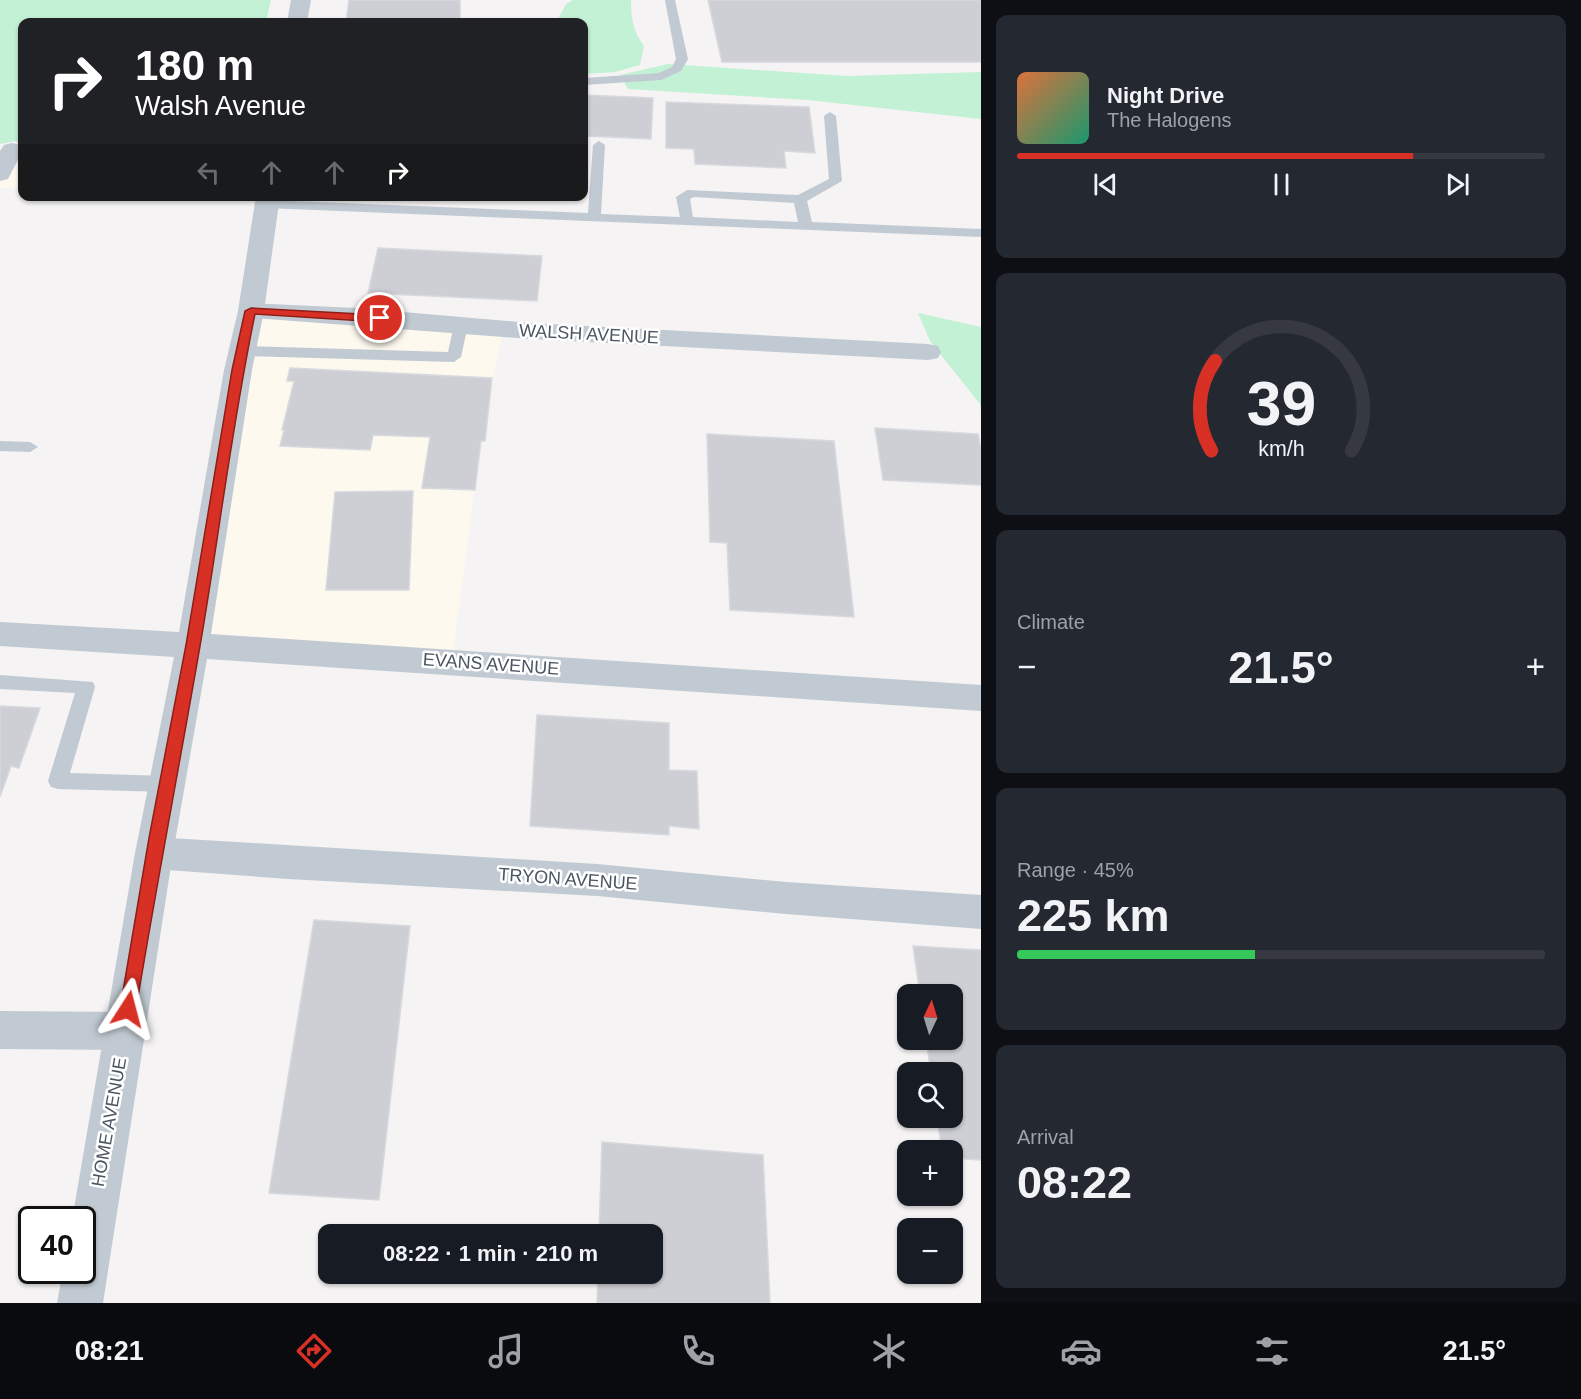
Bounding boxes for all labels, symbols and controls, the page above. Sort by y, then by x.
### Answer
icon: right [36,42,114,120]
text: 180 m [135,42,254,89]
text: Night Drive [1107,83,1224,108]
text: Walsh Avenue [135,91,306,121]
text: The Halogens [1107,109,1232,131]
icon: left [192,156,225,189]
icon: ahead [255,156,288,189]
icon: ahead [318,156,351,189]
icon: right [381,156,414,189]
icon: previous [1089,168,1122,201]
icon: pause [1265,168,1298,201]
icon: next [1441,168,1474,201]
pin [354,292,405,343]
icon: arrive [363,301,396,334]
street label: WALSH AVENUE [519,320,659,348]
text: 39 [1246,369,1316,438]
text: km/h [1258,437,1304,461]
text: Climate [1017,611,1085,633]
text: 21.5° [1228,642,1334,693]
text: − [1017,648,1036,685]
text: + [1526,648,1545,685]
street label: EVANS AVENUE [422,649,560,679]
text: Range · 45% [1017,859,1134,881]
street label: TRYON AVENUE [498,864,638,894]
text: 225 km [1017,890,1170,941]
position arrow [96,977,160,1041]
north arrow [897,984,963,1050]
map controls [897,984,963,1284]
street label: HOME AVENUE [88,1056,130,1188]
button: search [897,1062,963,1128]
text: Arrival [1017,1126,1074,1148]
button: + [897,1140,963,1206]
text: 08:22 [1017,1157,1132,1208]
speed limit sign: 40 [18,1206,96,1284]
button: − [897,1218,963,1284]
text: 08:22 · 1 min · 210 m [383,1241,598,1266]
icon: directions [293,1330,335,1372]
icon: music [485,1330,527,1372]
icon: phone [677,1330,719,1372]
icon: climate [868,1330,910,1372]
icon: car [1060,1330,1102,1372]
icon: filters [1251,1330,1293,1372]
text: 08:21 [75,1336,144,1366]
text: 21.5° [1443,1336,1506,1366]

